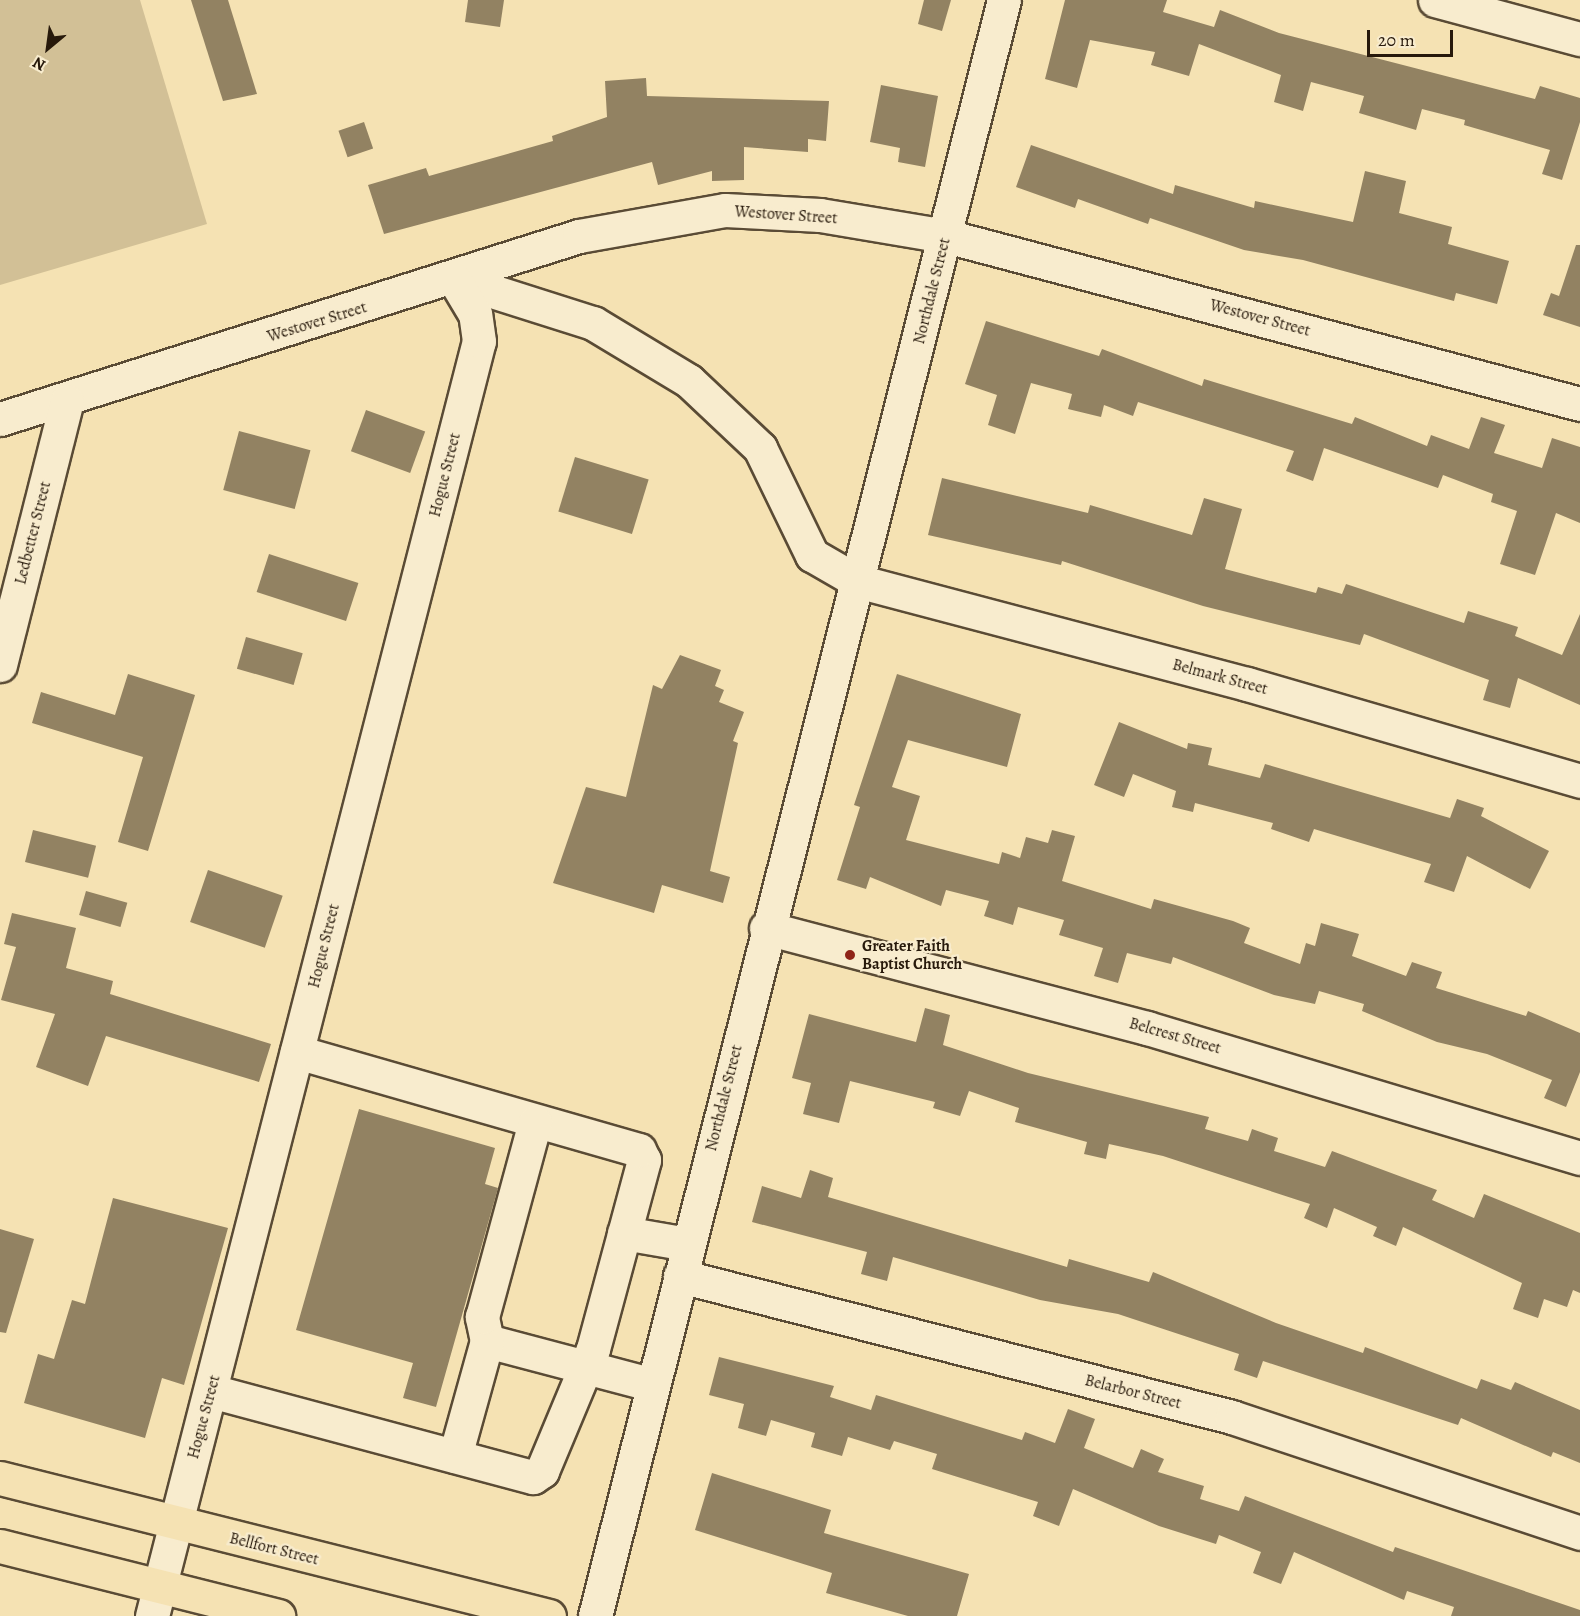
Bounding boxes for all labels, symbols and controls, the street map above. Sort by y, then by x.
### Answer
north arrow [18,18,78,78]
scale bar [1370,18,1456,56]
text: 20 m [1378,28,1415,52]
text: N [29,51,50,76]
street label: Westover Street [734,202,838,228]
street label: Northdale Street [910,236,954,346]
street label: Westover Street [1208,295,1312,341]
street label: Westover Street [265,298,369,346]
street label: Hogue Street [425,431,465,519]
street label: Ledbetter Street [11,479,55,587]
street label: Belmark Street [1170,655,1270,699]
street label: Hogue Street [304,902,344,990]
place label: Greater Faith Baptist Church [862,936,962,974]
marker: Greater Faith Baptist Church [843,948,857,962]
street label: Belcrest Street [1127,1014,1223,1058]
street label: Northdale Street [702,1043,746,1153]
street label: Belarbor Street [1083,1371,1183,1413]
street label: Hogue Street [184,1373,224,1461]
street label: Bellfort Street [227,1529,321,1569]

